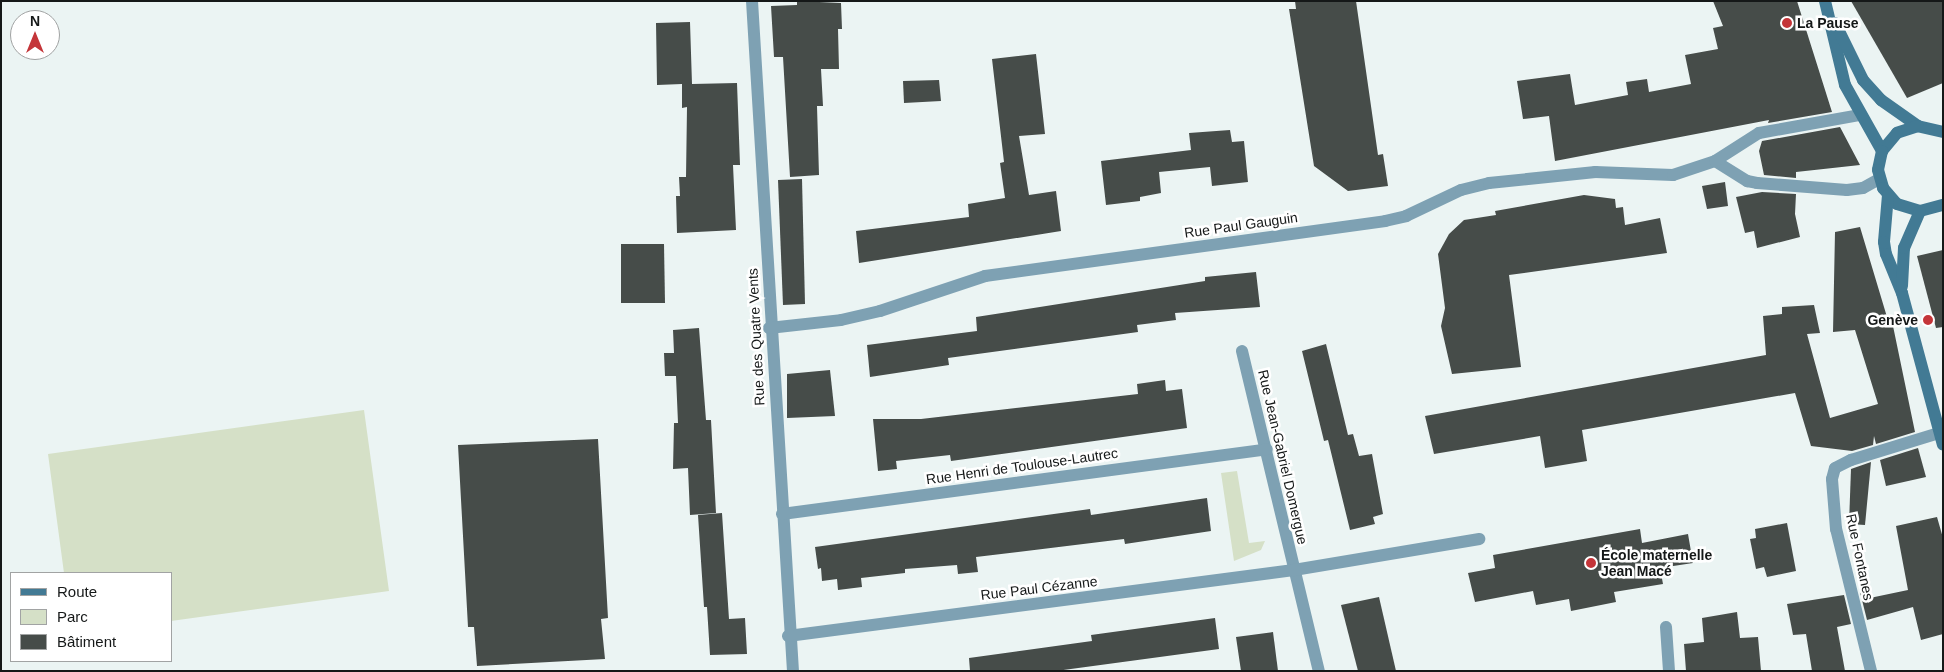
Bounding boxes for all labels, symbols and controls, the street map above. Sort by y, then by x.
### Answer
north arrow [10,10,60,60]
text: N [30,13,40,29]
place label: La Pause [1797,15,1858,31]
marker: La Pause [1781,17,1793,29]
street label: Rue Paul Gauguin [1183,209,1299,241]
street label: Rue des Quatre Vents [744,268,768,406]
place label: Genève [1867,312,1918,328]
marker: Genève [1922,314,1934,326]
street label: Rue Jean-Gabriel Domergue [1255,368,1311,546]
street label: Rue Henri de Toulouse-Lautrec [925,444,1119,488]
street label: Rue Fontanes [1843,512,1877,602]
place label: École maternelle Jean Macé [1601,547,1712,580]
marker: École maternelle Jean Macé [1585,557,1597,569]
legend [10,572,172,662]
street label: Rue Paul Cézanne [980,573,1098,603]
text: Route [57,583,97,600]
text: Parc [57,608,88,625]
text: Bâtiment [57,633,116,650]

